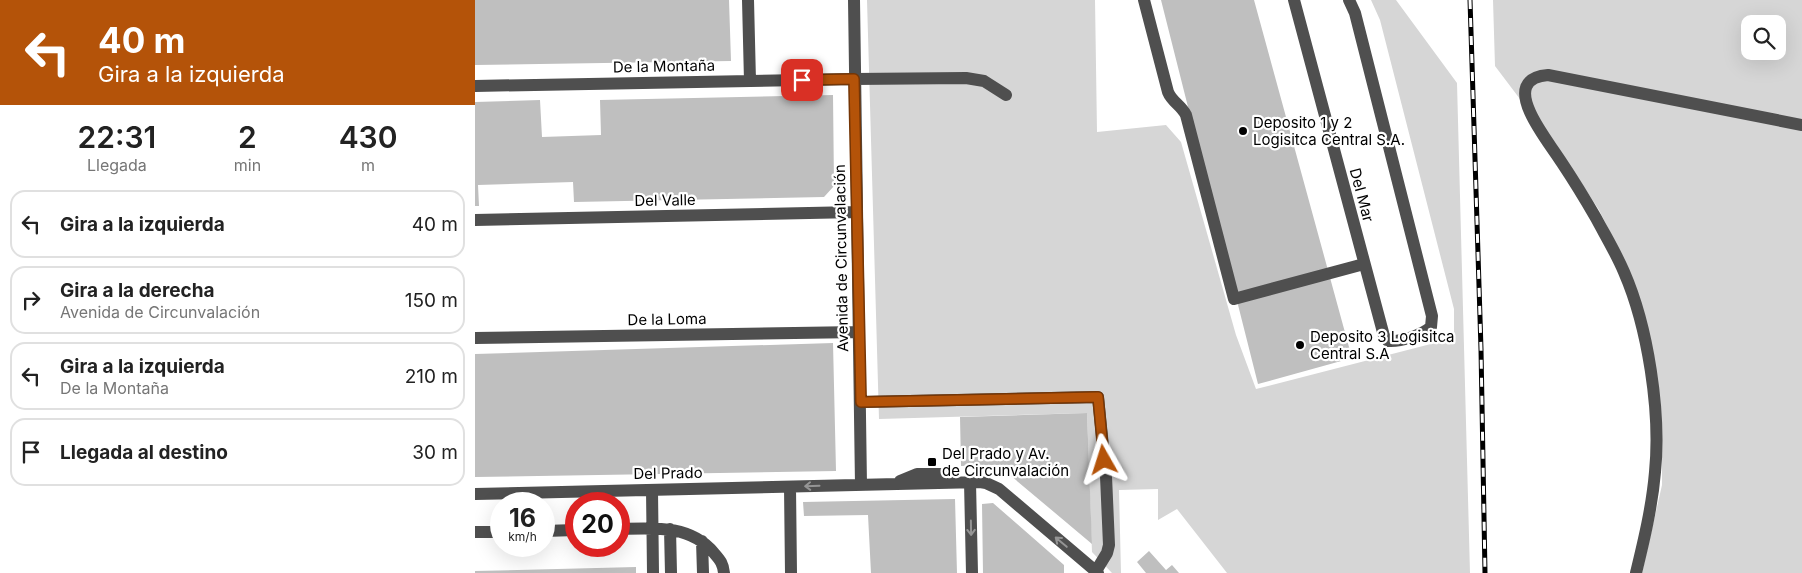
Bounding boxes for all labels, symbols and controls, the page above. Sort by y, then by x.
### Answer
map controls [1741,15,1786,60]
button: search [1741,15,1786,60]
text: 40 m [98,19,186,61]
icon: left [15,20,80,85]
street label: De la Montaña [613,56,715,76]
pin [781,59,823,101]
text: Gira a la izquierda [98,61,285,87]
icon: arrive [788,66,816,94]
place label: Deposito 1 y 2 Logisitca Central S.A. [1253,113,1405,149]
text: 22:31 [78,119,156,155]
text: 2 [238,119,257,155]
text: 430 [339,119,397,155]
marker: Deposito 1 y 2 Logisitca Central S.A. [1237,125,1249,137]
text: Llegada [87,155,147,175]
text: min [234,155,261,175]
text: m [361,155,375,175]
street label: Avenida de Circunvalación [830,164,852,352]
street label: Del Mar [1346,166,1378,224]
street label: Del Valle [634,190,696,210]
icon: left [17,210,45,238]
text: Gira a la izquierda [60,213,225,236]
text: 40 m [412,213,458,236]
text: Gira a la derecha [60,279,215,302]
icon: right [17,286,45,314]
text: 150 m [405,289,458,312]
text: Avenida de Circunvalación [60,302,260,322]
street label: De la Loma [627,309,707,329]
place label: Deposito 3 Logisitca Central S.A [1310,327,1455,363]
marker: Deposito 3 Logisitca Central S.A [1294,339,1306,351]
text: Gira a la izquierda [60,355,225,378]
icon: left [17,362,45,390]
text: 210 m [405,365,458,388]
text: De la Montaña [60,378,169,398]
position arrow [1077,433,1129,485]
icon: arrive [17,438,45,466]
text: Llegada al destino [60,441,228,464]
text: 30 m [412,441,458,464]
place label: Del Prado y Av. de Circunvalación [942,444,1069,480]
marker: Del Prado y Av. de Circunvalación [926,456,938,468]
street label: Del Prado [633,463,703,483]
one-way arrow [804,481,820,491]
speed limit sign: 20 [565,492,630,557]
text: 16 [509,503,536,533]
one-way arrow [966,519,976,535]
text: km/h [508,529,537,544]
one-way arrow [1054,536,1067,547]

